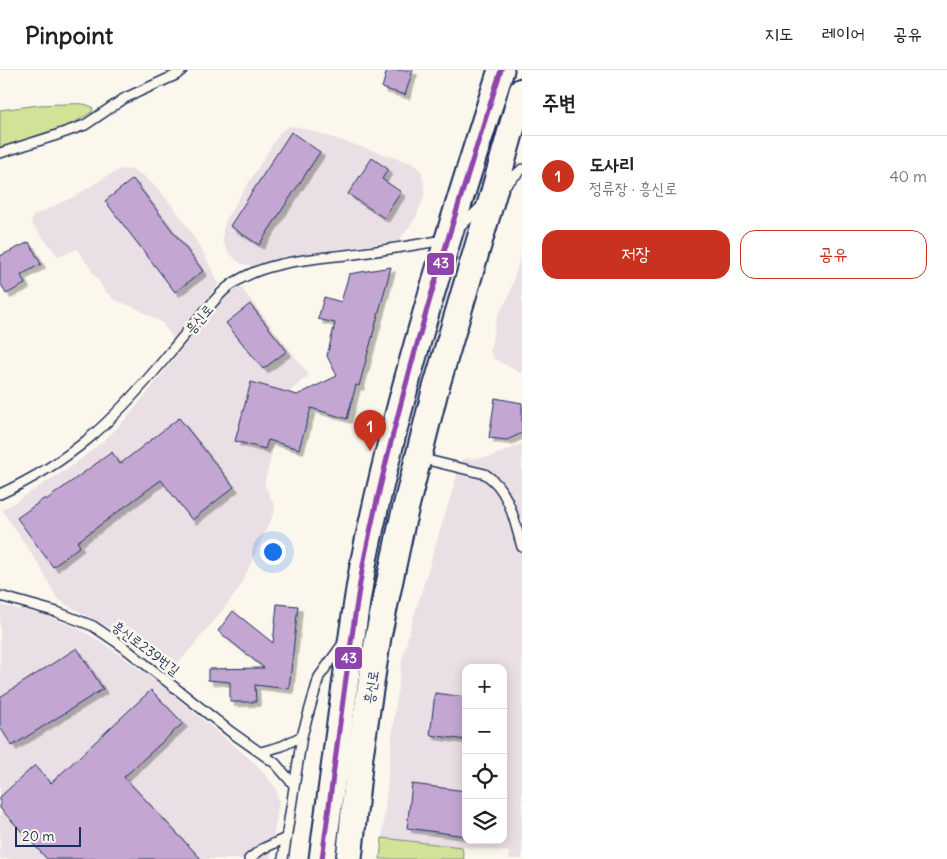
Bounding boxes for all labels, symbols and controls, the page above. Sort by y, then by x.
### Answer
text: Pinpoint [25,20,113,50]
text: 지도 [765,22,794,45]
text: 레이어 [822,22,865,45]
text: 공유 [893,22,922,45]
text: 주변 [542,89,576,116]
text: 도사리 [589,152,635,176]
text: 1 [555,166,561,186]
text: 40 m [889,166,927,186]
text: 정류장 · 흥신로 [589,178,677,198]
button: 저장 [542,230,730,279]
button: 공유 [740,230,927,279]
line badge: 43 [426,252,455,276]
text: 43 [433,254,449,272]
street label: 흥신로 [181,300,217,338]
pin: 1 [354,410,386,451]
your location [260,539,286,565]
street label: 흥신로239번길 [109,617,184,680]
line badge: 43 [334,646,363,670]
text: 43 [341,649,357,667]
map controls [462,664,507,844]
button: + [462,664,507,709]
street label: 흥신로 [359,669,383,705]
button: − [462,709,507,754]
button: locate [462,754,507,799]
button: layers [462,799,507,844]
scale bar [15,824,81,847]
text: 20 m [22,827,55,845]

